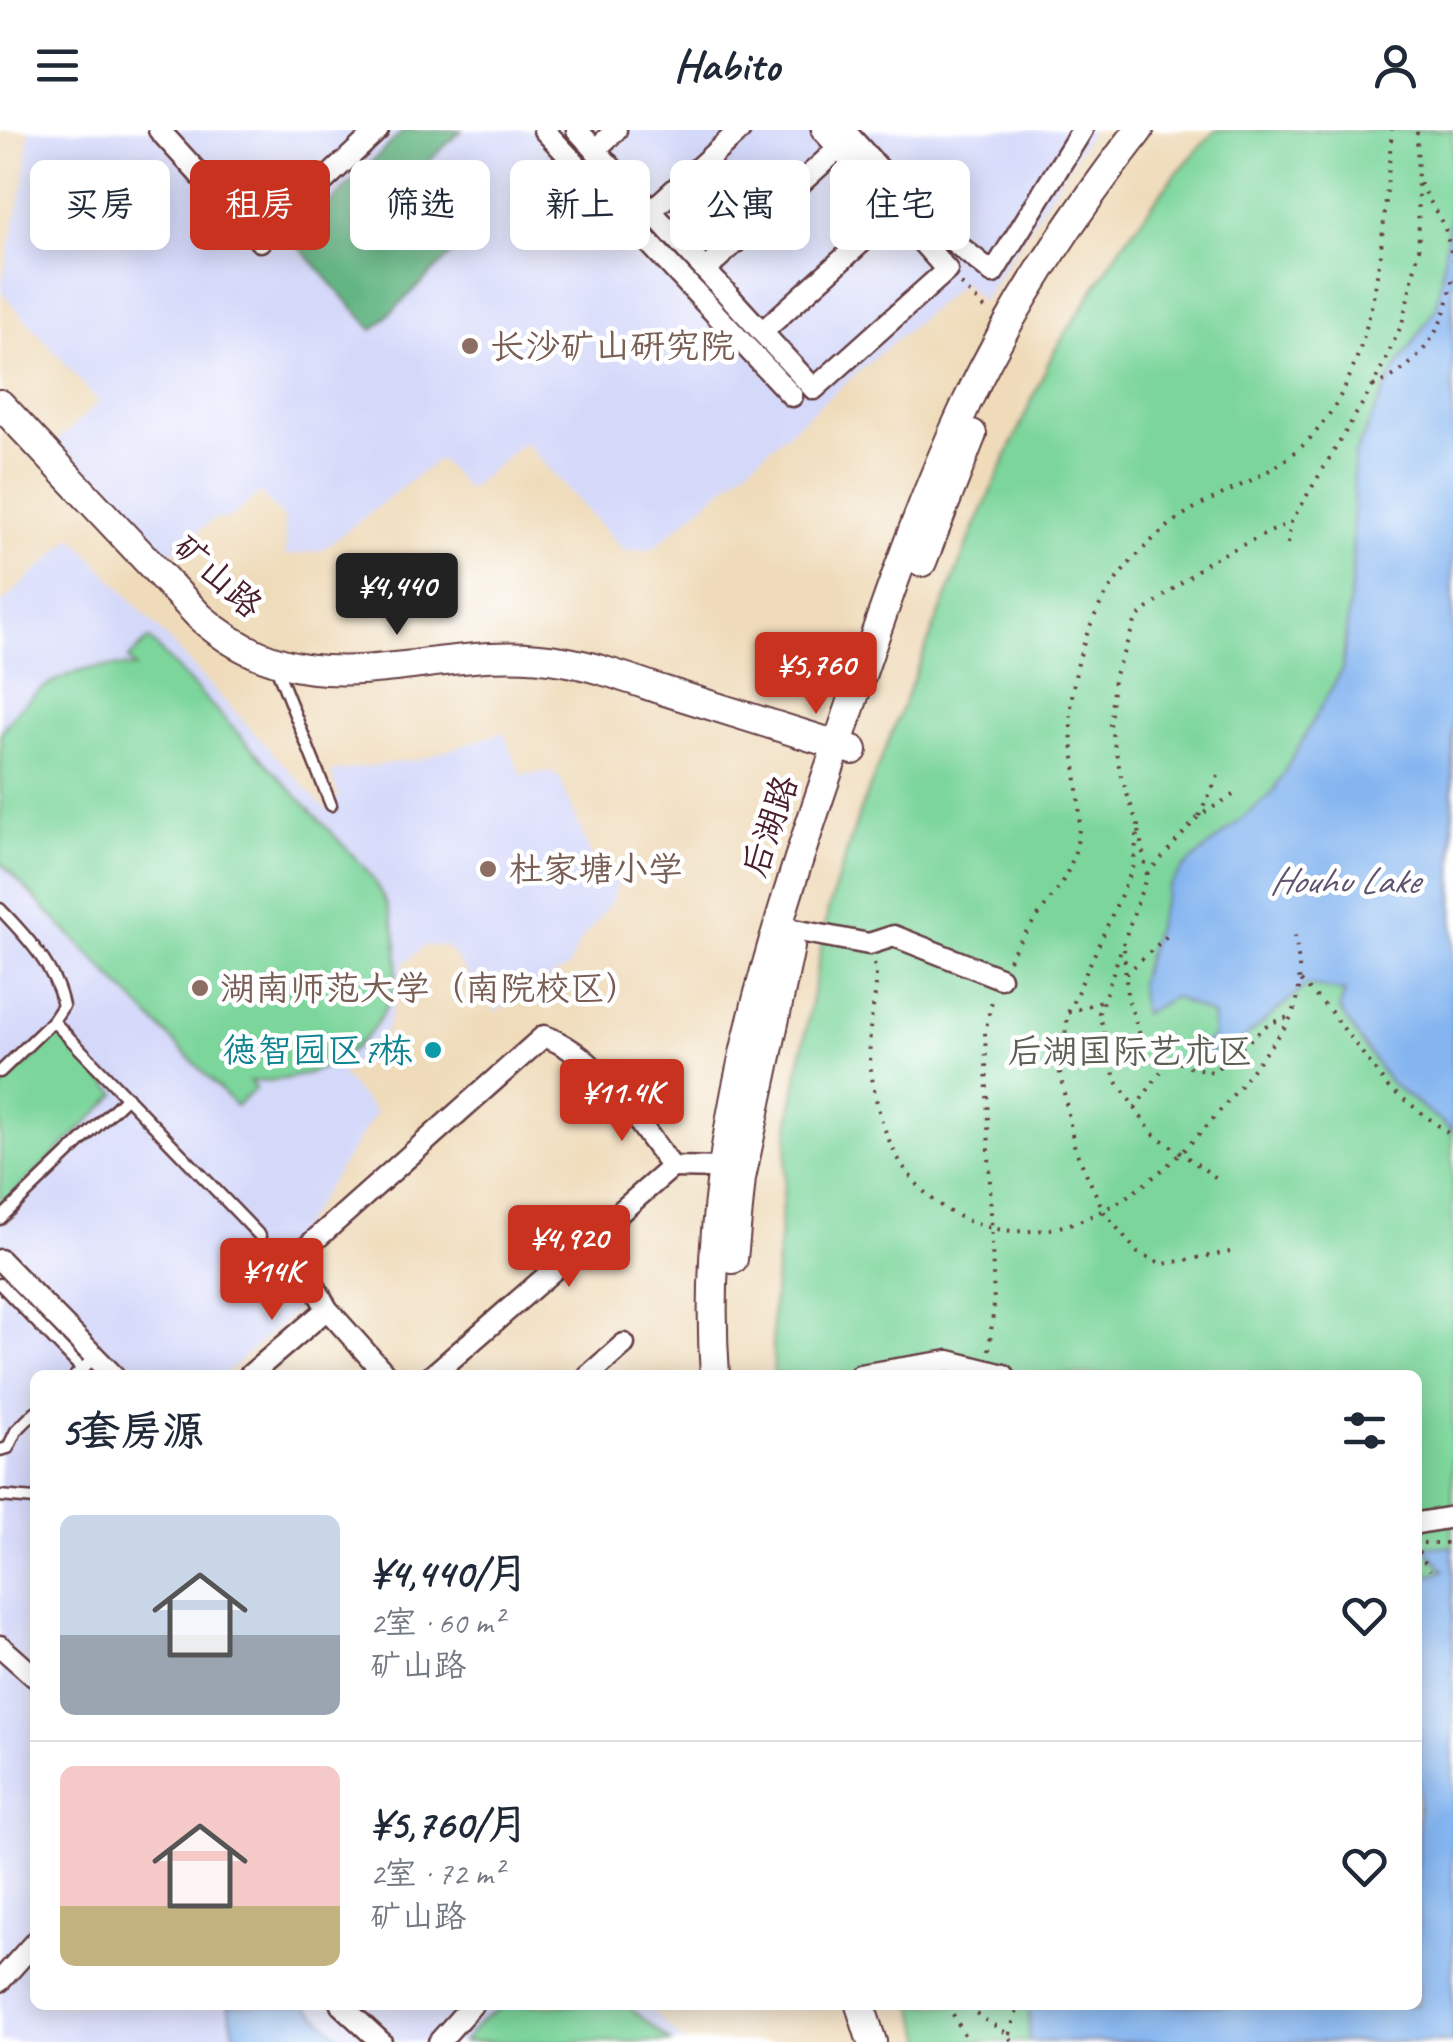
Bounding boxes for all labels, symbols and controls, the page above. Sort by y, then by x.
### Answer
text: Habito [674,37,779,94]
icon: menu [30,38,85,93]
icon: person [1368,38,1423,93]
chip: 买房 [30,160,170,250]
chip: 租房 [190,160,330,250]
chip: 筛选 [350,160,490,250]
chip: 新上 [510,160,650,250]
chip: 公寓 [670,160,810,250]
chip: 住宅 [830,160,970,250]
place label: 长沙矿山研究院 [490,324,735,369]
marker: 长沙矿山研究院 [459,335,481,357]
street label: 矿山路 [164,524,272,628]
pin: ¥4,440 [316,553,478,638]
text: ¥4,440 [358,565,436,606]
pin: ¥5,760 [735,632,897,717]
text: ¥5,760 [777,644,855,685]
street label: 后湖路 [732,769,808,883]
place label: 杜家塘小学 [508,847,683,892]
water label: Houhu Lake [1270,857,1424,904]
marker: 杜家塘小学 [477,858,499,880]
place label: 湖南师范大学（南院校区） [220,966,640,1011]
marker: 湖南师范大学（南院校区） [189,977,211,999]
place label: 徳智园区7栋 [222,1028,413,1073]
park label: 后湖国际艺术区 [1007,1029,1253,1074]
marker: 徳智园区7栋 [422,1039,444,1061]
pin: ¥11.4K [541,1059,703,1144]
text: ¥11.4K [582,1071,662,1112]
pin: ¥4,920 [488,1205,650,1290]
text: ¥4,920 [530,1217,608,1258]
pin: ¥14K [213,1238,331,1323]
text: ¥14K [242,1250,302,1291]
icon: filters [1337,1403,1392,1458]
text: 5套房源 [60,1405,204,1458]
text: ¥4,440/月 [370,1547,529,1600]
icon: home [140,1555,260,1675]
icon: heart [1337,1588,1392,1643]
text: 2室 · 60 m² [370,1602,503,1643]
text: 矿山路 [370,1645,466,1686]
text: ¥5,760/月 [370,1798,529,1851]
icon: home [140,1806,260,1926]
icon: heart [1337,1839,1392,1894]
text: 2室 · 72 m² [370,1853,503,1894]
text: 矿山路 [370,1896,466,1937]

